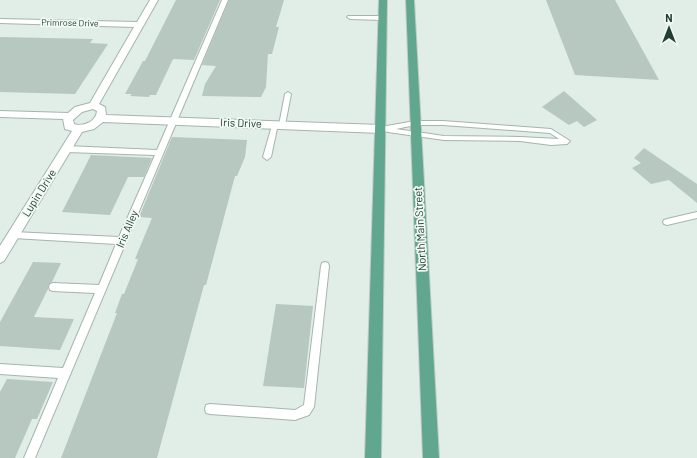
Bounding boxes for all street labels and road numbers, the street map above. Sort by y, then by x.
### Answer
street label: Primrose Drive [41,16,99,29]
street label: Iris Drive [220,115,262,130]
street label: Lupin Drive [19,166,58,219]
street label: North Main Street [411,187,428,271]
street label: Iris Alley [113,208,140,250]

